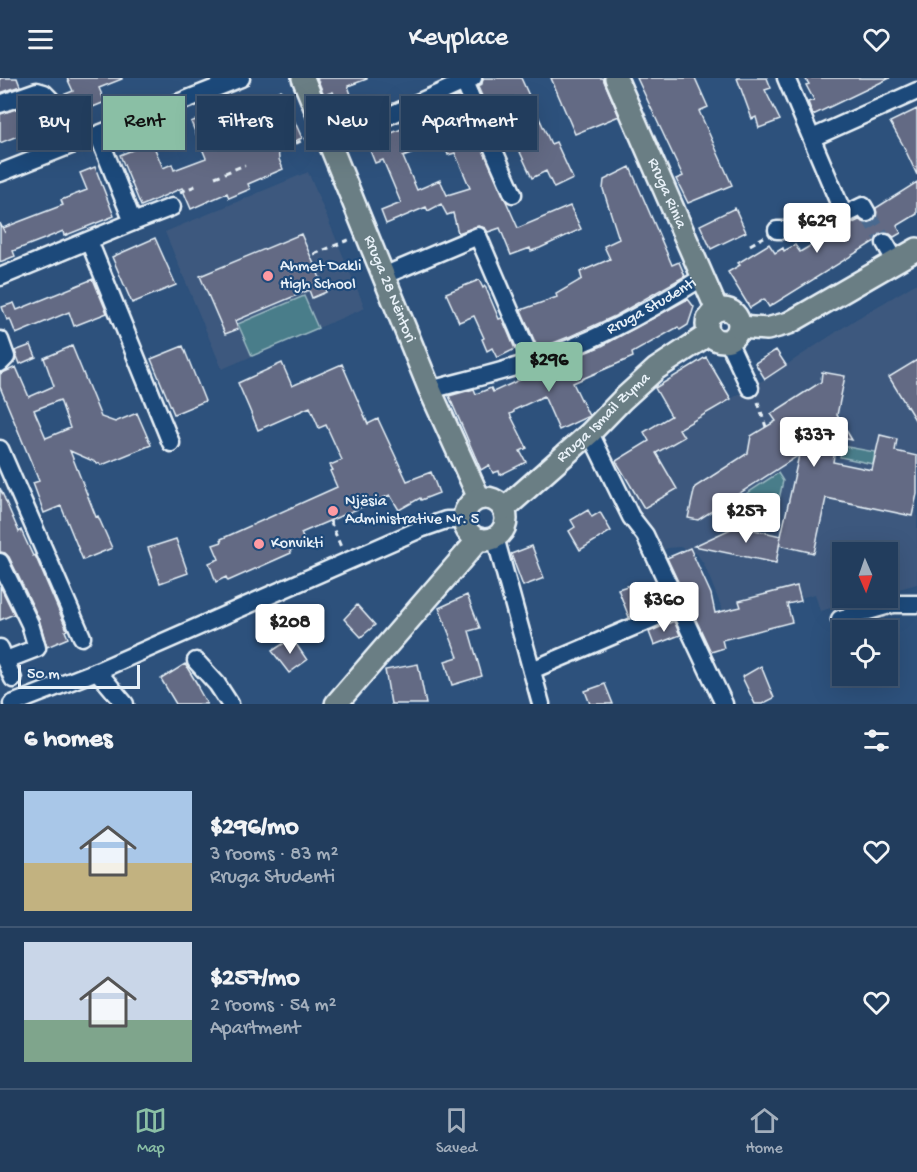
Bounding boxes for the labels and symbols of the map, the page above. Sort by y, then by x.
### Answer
street label: Rruga Rinia [643,155,690,233]
pin: $629 [781,203,853,254]
street label: Rruga 28 Nëntori [359,233,419,346]
place label: Ahmet Dakli High School [280,258,361,295]
marker: Ahmet Dakli High School [261,269,275,283]
street label: Rruga Studenti [604,274,700,339]
pin: $296 [513,342,585,393]
street label: Rruga Ismail Zyma [553,368,656,467]
pin: $337 [778,417,850,468]
place label: Njësia Administrative Nr. 5 [345,493,479,530]
pin: $257 [710,493,782,544]
marker: Njësia Administrative Nr. 5 [326,504,340,518]
place label: Konvikti [271,535,323,554]
marker: Konvikti [252,537,266,551]
north arrow [832,542,898,608]
pin: $360 [628,582,700,633]
pin: $208 [254,604,326,655]
scale bar [18,662,140,690]

